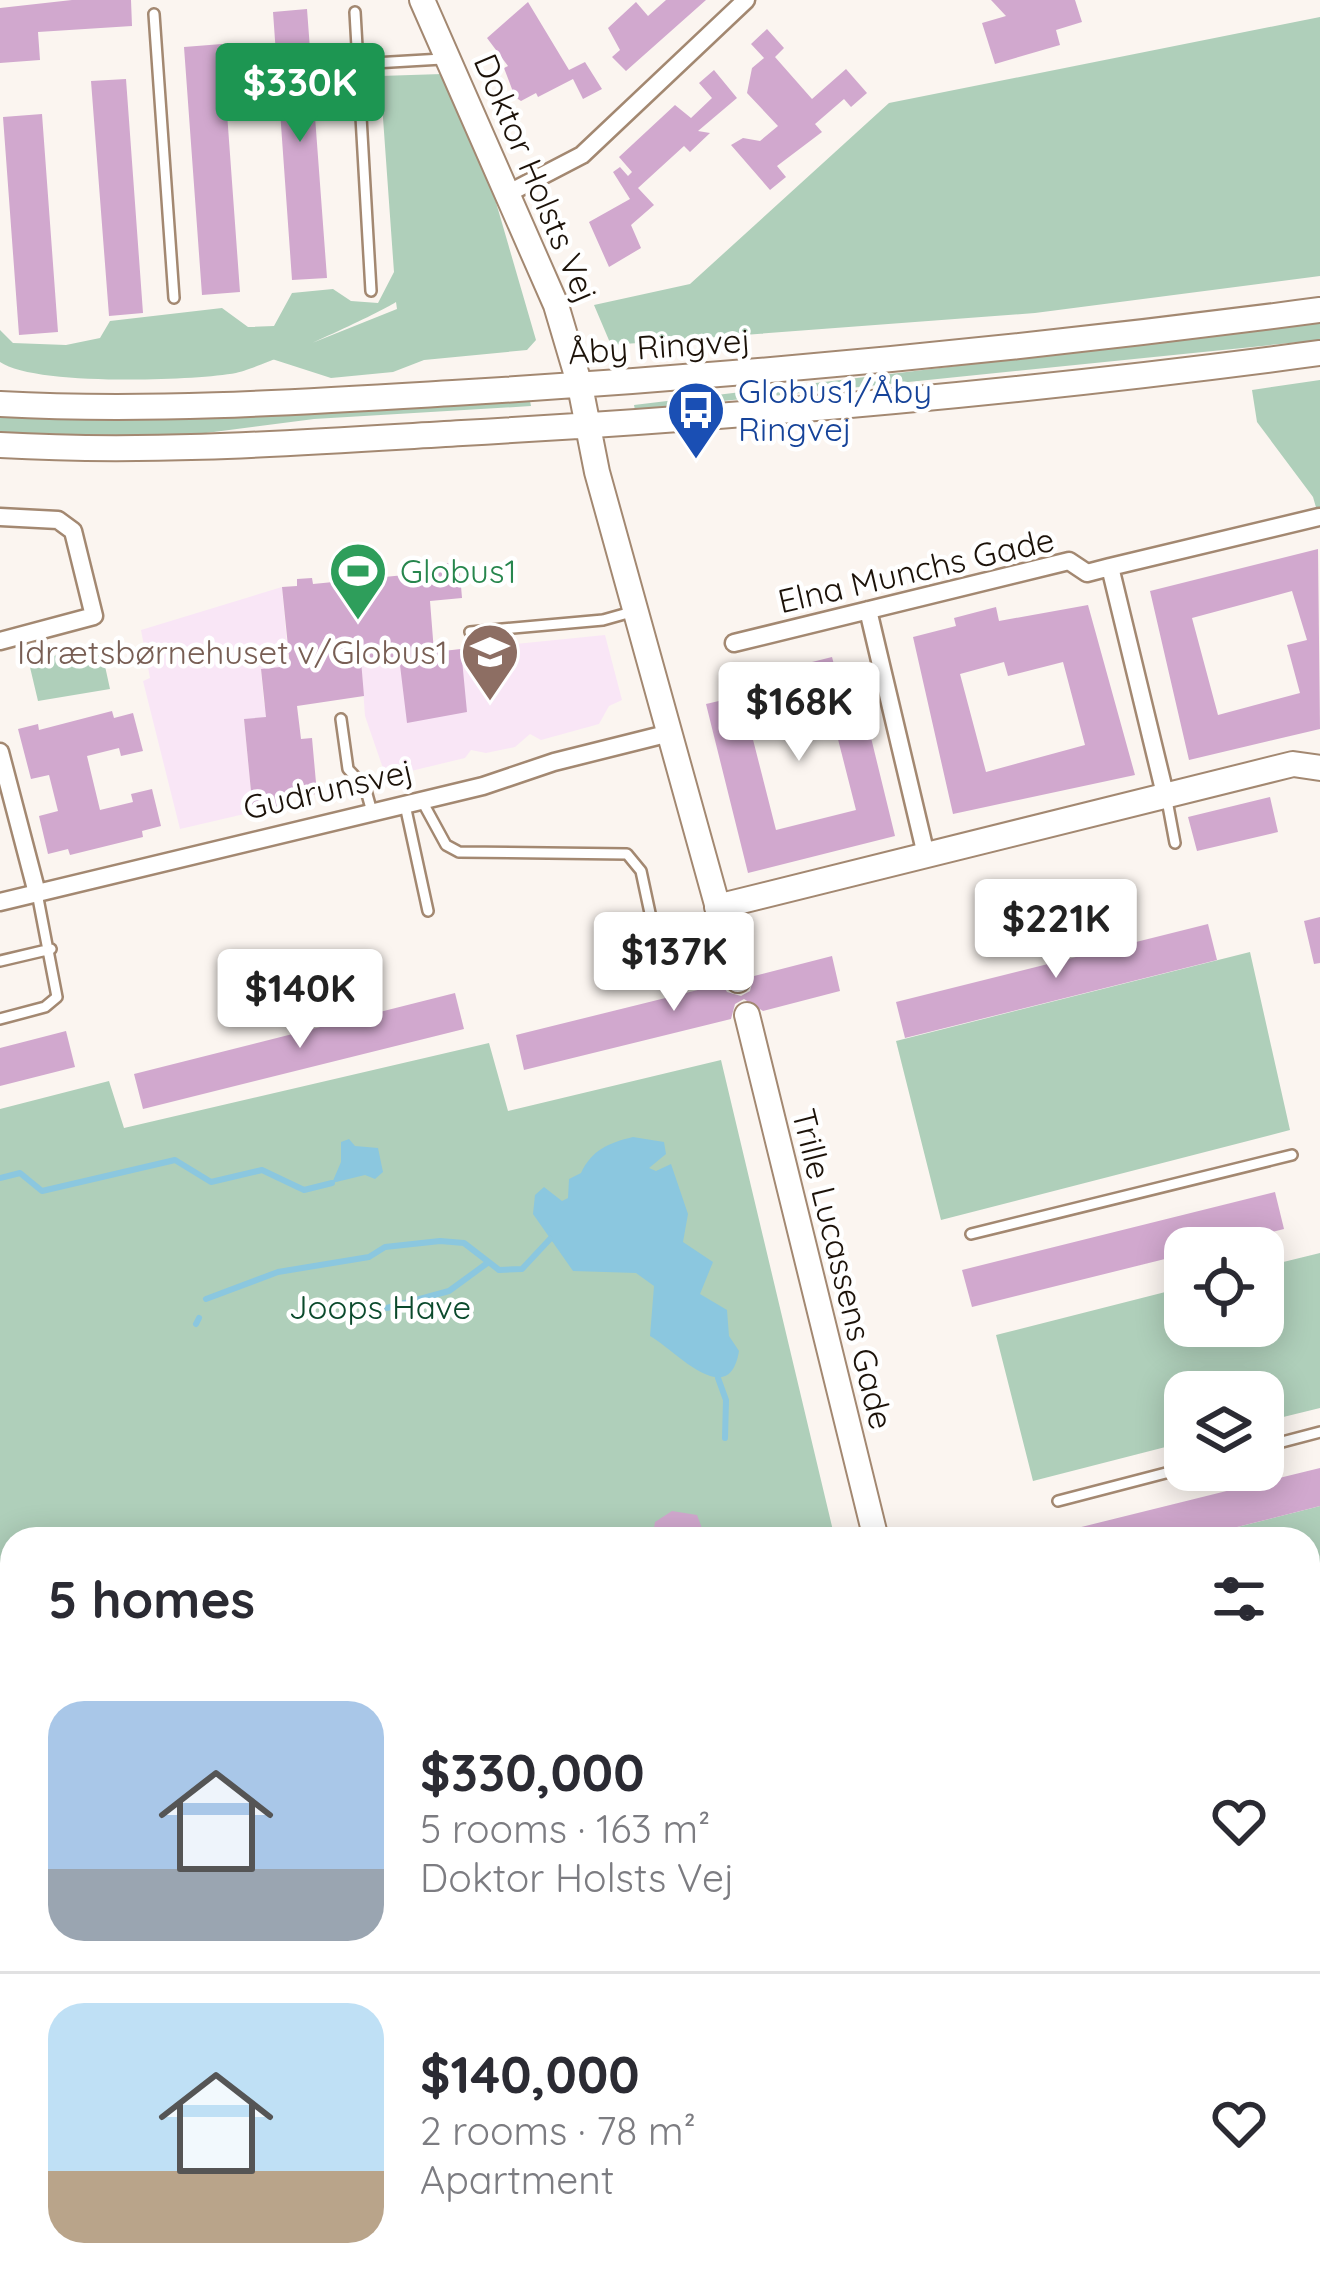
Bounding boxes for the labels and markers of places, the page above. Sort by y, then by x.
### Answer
pin: $330K [216,43,384,145]
place label: Globus1/Åby Ringvej [738,370,932,449]
bus stop icon: Globus1/Åby Ringvej [665,379,727,461]
sports icon: Globus1 [327,540,389,622]
place label: Globus1 [400,550,517,591]
school or university icon: Idrætsbørnehuset v/Globus1 [459,621,521,703]
place label: Idrætsbørnehuset v/Globus1 [17,631,448,672]
pin: $168K [715,662,883,764]
pin: $221K [972,879,1140,981]
pin: $137K [590,912,758,1014]
pin: $140K [216,949,384,1051]

